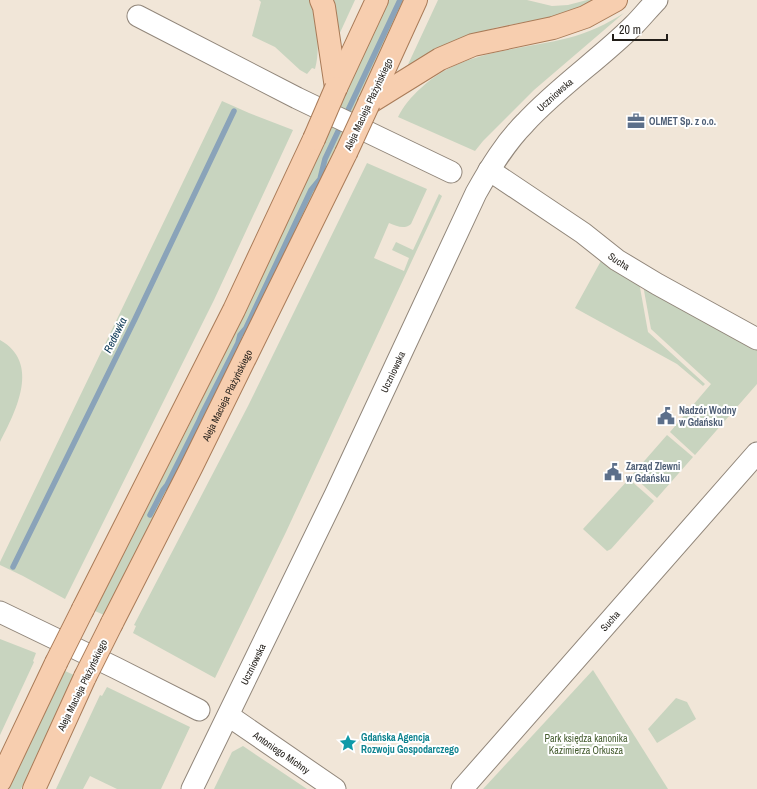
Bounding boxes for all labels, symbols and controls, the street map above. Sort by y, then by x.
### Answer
scale bar [613,16,667,42]
text: 20 m [619,22,641,38]
street label: Aleja Macieja Płażyńskiego [341,56,396,153]
street label: Uczniowska [534,75,576,114]
office icon: OLMET Sp. z o.o. [626,111,646,131]
place label: OLMET Sp. z o.o. [649,115,716,128]
street label: Sucha [605,250,633,273]
water label: Redewka [100,315,130,355]
street label: Aleja Macieja Płażyńskiego [199,347,255,444]
street label: Uczniowska [378,349,408,395]
place label: Nadzór Wodny w Gdańsku [679,404,737,429]
public building icon: Nadzór Wodny w Gdańsku [656,406,676,426]
place label: Zarząd Zlewni w Gdańsku [626,460,680,485]
public building icon: Zarząd Zlewni w Gdańsku [603,462,623,482]
street label: Sucha [598,608,623,634]
street label: Aleja Macieja Płażyńskiego [54,637,110,734]
street label: Uczniowska [238,641,269,687]
street label: Antoniego Michny [250,728,313,777]
place label: Gdańska Agencja Rozwoju Gospodarczego [361,731,459,756]
park label: Park księdza kanonika Kazimierza Orkusza [545,732,628,757]
place icon: Gdańska Agencja Rozwoju Gospodarczego [338,733,358,753]

